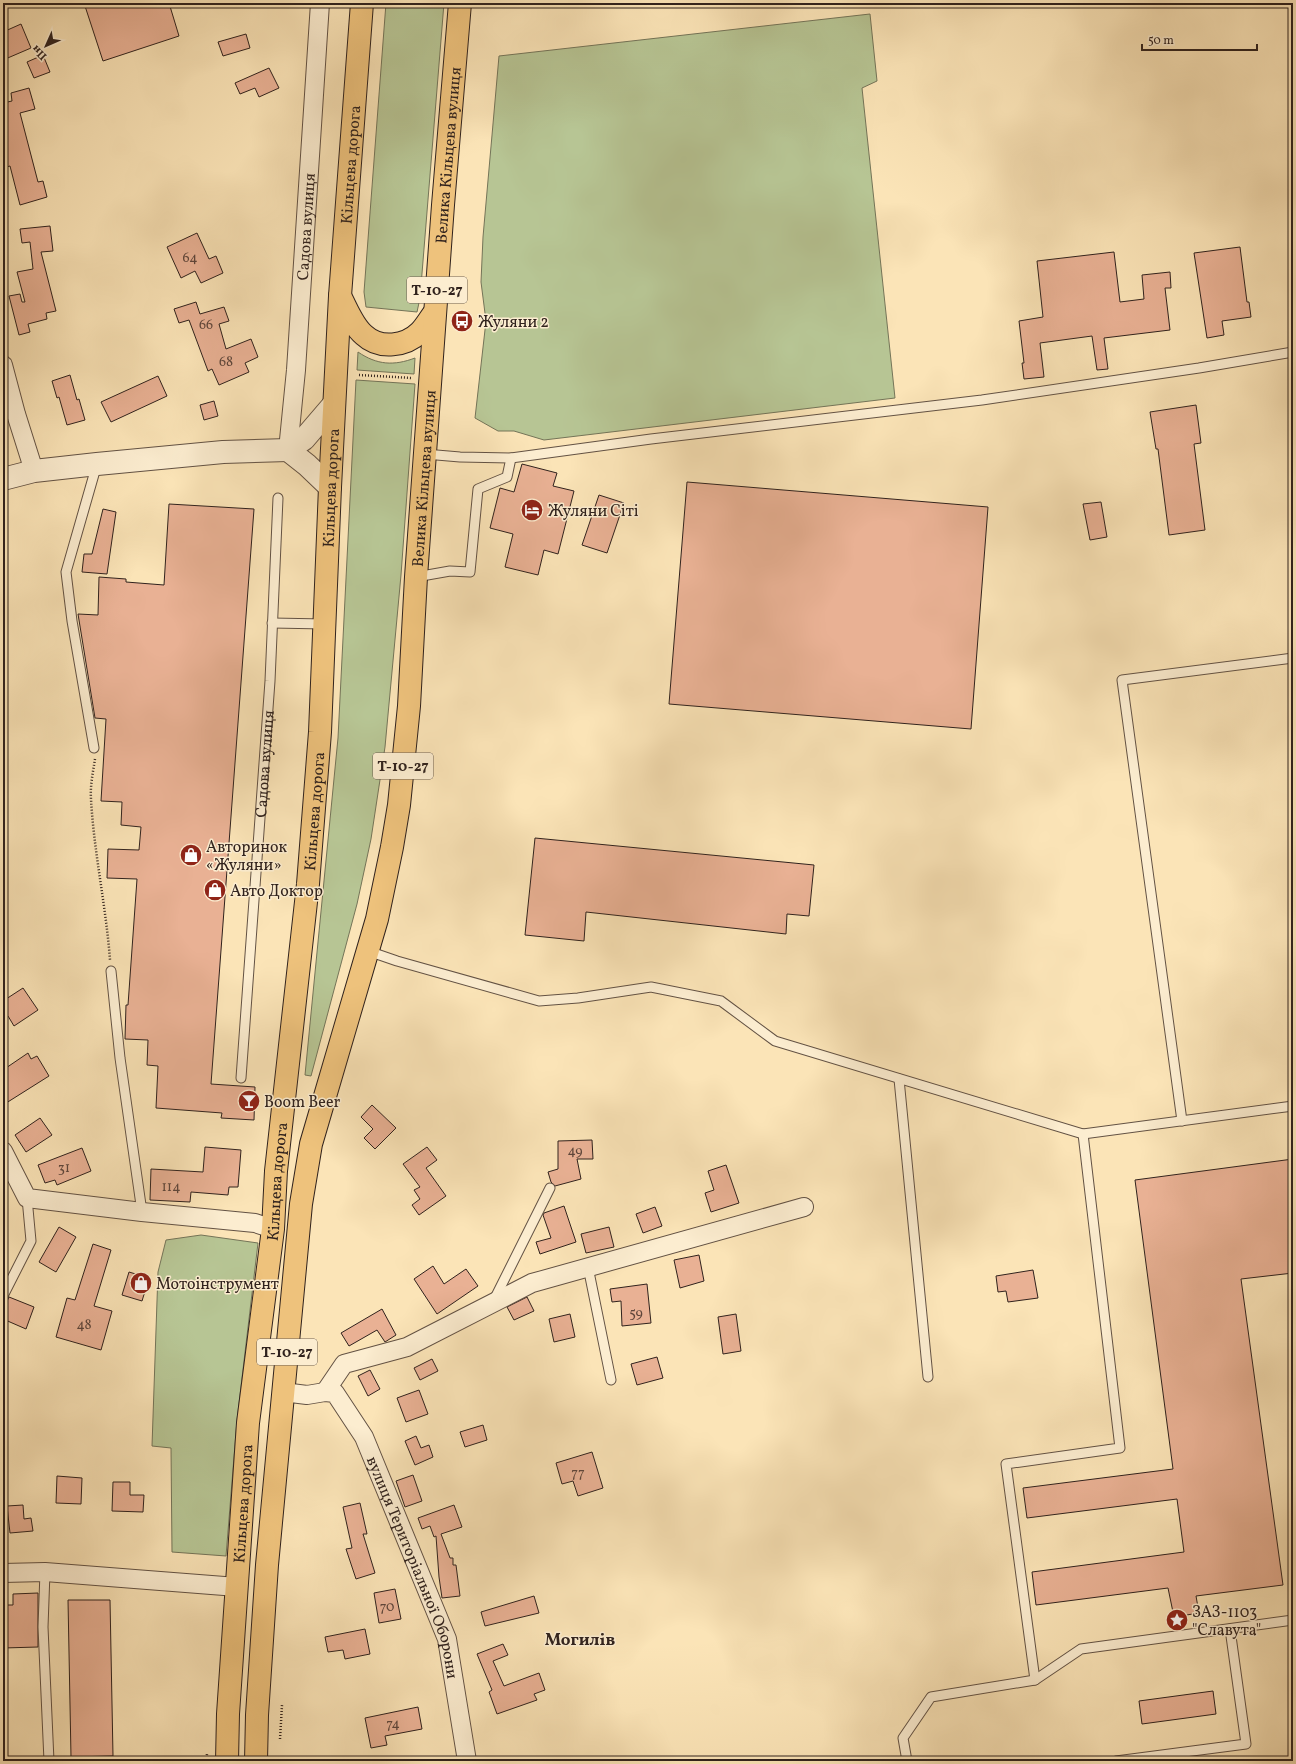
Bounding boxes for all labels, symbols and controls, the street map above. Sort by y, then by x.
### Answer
north arrow [26,26,66,66]
scale bar [1142,26,1257,52]
text: 50 m [1148,33,1174,49]
text: Пн [29,41,51,63]
street label: Велика Кільцева вулиця [431,66,468,244]
street label: Кільцева дорога [336,104,367,225]
street label: Садова вулиця [293,172,322,281]
house number: 64 [182,249,198,268]
road number: Т-10-27 [407,277,467,303]
bus stop icon: Жуляни 2 [449,308,475,334]
place label: Жуляни 2 [478,312,549,334]
house number: 66 [199,316,213,335]
house number: 68 [219,353,233,372]
street label: Велика Кільцева вулиця [408,389,443,568]
street label: Кільцева дорога [319,428,346,548]
hotel icon: Жуляни Сіті [519,497,545,523]
place label: Жуляни Сіті [548,501,639,523]
street label: Садова вулиця [251,709,281,819]
street label: Кільцева дорога [300,751,331,872]
road number: Т-10-27 [373,753,433,779]
place label: Авторинок «Жуляни» [206,837,288,877]
shop icon: Авторинок «Жуляни» [178,842,204,868]
shop icon: Авто Доктор [202,877,228,903]
place label: Авто Доктор [230,881,323,903]
bar icon: Boom Beer [236,1088,262,1114]
place label: Boom Beer [264,1092,340,1114]
street label: Кільцева дорога [263,1121,294,1242]
house number: 49 [567,1142,583,1161]
house number: 31 [58,1159,70,1178]
house number: 114 [161,1178,181,1197]
shop icon: Мотоінструмент [128,1270,154,1296]
place label: Мотоінструмент [156,1274,279,1296]
house number: 59 [629,1304,643,1323]
house number: 48 [76,1316,92,1335]
road number: Т-10-27 [257,1339,317,1365]
street label: Кільцева дорога [229,1443,260,1564]
street label: вулиця Територіальної Оборони [360,1453,462,1681]
house number: 77 [571,1464,585,1483]
house number: 70 [380,1598,394,1617]
place label: ЗАЗ-1103 "Славута" [1192,1602,1261,1642]
place icon: ЗАЗ-1103 "Славута" [1164,1607,1190,1633]
district label: Могилів [545,1629,616,1652]
house number: 74 [386,1715,400,1734]

